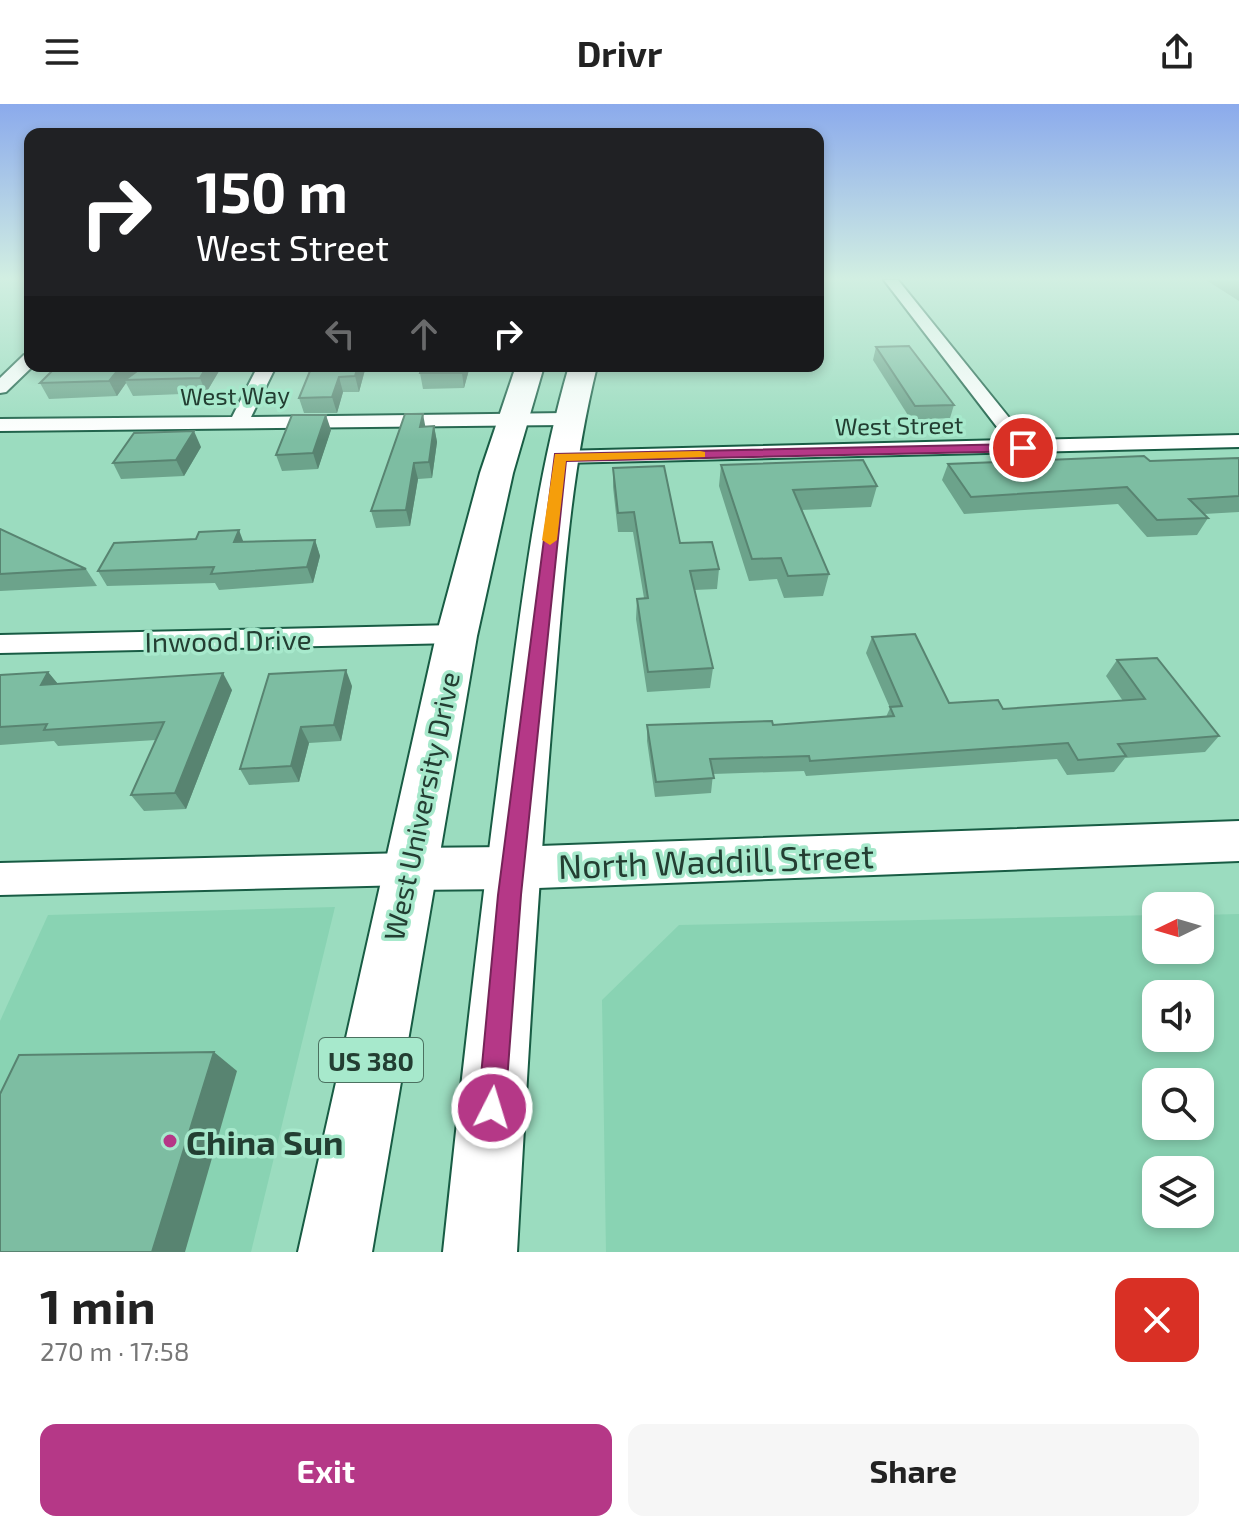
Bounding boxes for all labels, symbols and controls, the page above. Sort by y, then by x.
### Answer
icon: menu [40,30,84,74]
icon: share [1155,30,1199,74]
text: Drivr [577,31,662,74]
text: 150 m [196,157,348,224]
icon: right [64,160,168,264]
text: West Street [196,225,389,268]
icon: left [318,312,362,356]
icon: ahead [402,312,446,356]
icon: right [486,312,530,356]
street label: West Way [180,380,291,410]
street label: West Street [834,409,964,441]
pin [989,414,1057,482]
icon: arrive [1001,426,1045,470]
street label: Inwood Drive [144,622,312,658]
street label: West University Drive [376,669,466,943]
street label: North Waddill Street [557,834,875,886]
north arrow [1142,892,1214,964]
map controls [1142,892,1214,1228]
button: sound [1142,980,1214,1052]
road number: US 380 [319,1038,423,1082]
position arrow [450,1066,534,1150]
button: search [1142,1068,1214,1140]
place label: China Sun [186,1121,344,1162]
marker: China Sun [161,1132,179,1150]
button: layers [1142,1156,1214,1228]
text: 1 min [40,1276,156,1334]
button: close [1115,1278,1199,1362]
text: 270 m · 17:58 [40,1335,189,1366]
button: Exit [40,1424,612,1516]
button: Share [628,1424,1199,1516]

